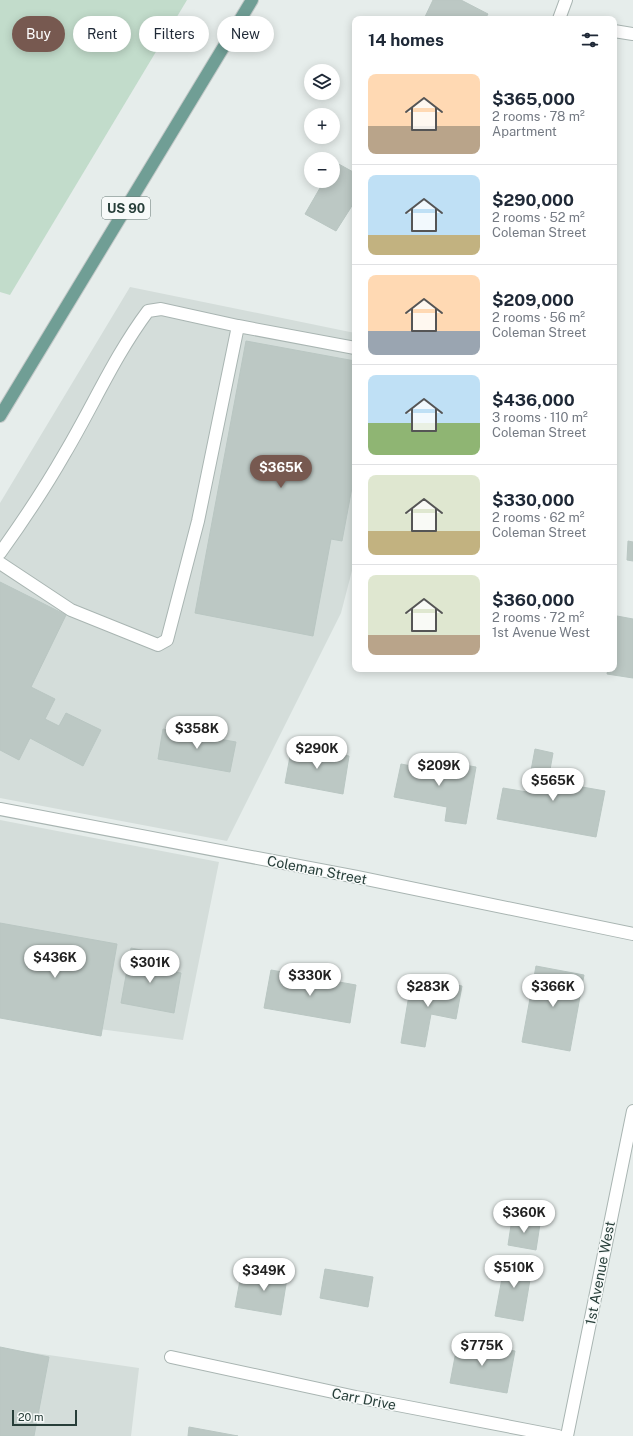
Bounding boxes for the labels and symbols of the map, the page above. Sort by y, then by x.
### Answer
road number: US 90 [102,197,150,219]
pin: $365K [253,455,309,489]
pin: $358K [169,716,225,750]
pin: $290K [289,736,345,770]
pin: $209K [411,753,467,787]
pin: $565K [525,768,581,802]
street label: Coleman Street [266,852,368,888]
pin: $436K [27,945,83,979]
pin: $301K [122,950,178,984]
pin: $330K [282,963,338,997]
pin: $283K [400,974,456,1008]
pin: $366K [525,974,581,1008]
pin: $360K [496,1200,552,1234]
street label: 1st Avenue West [582,1220,618,1326]
pin: $510K [486,1255,542,1289]
pin: $349K [236,1258,292,1292]
pin: $775K [454,1333,510,1367]
street label: Carr Drive [331,1385,398,1413]
scale bar [12,1408,77,1427]

